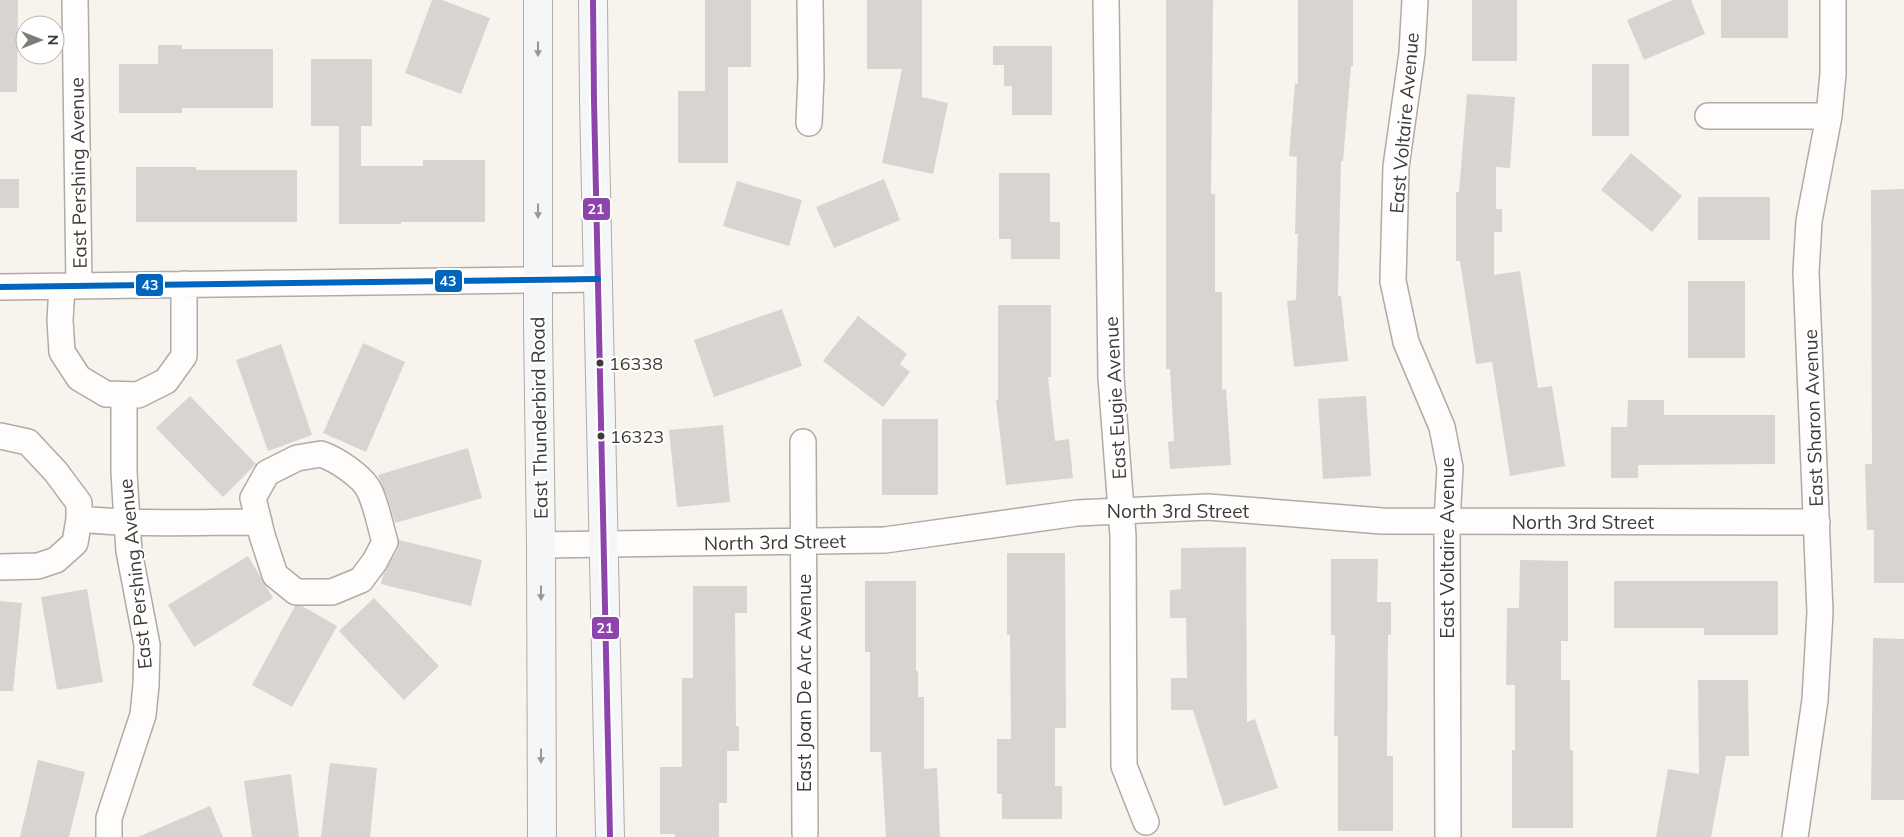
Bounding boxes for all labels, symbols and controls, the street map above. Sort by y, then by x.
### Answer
north arrow [15,15,65,65]
street label: East Voltaire Avenue [1384,31,1424,215]
text: N [44,35,62,45]
one-way arrow [533,41,541,57]
street label: East Pershing Avenue [64,77,92,269]
line badge: 21 [582,197,611,221]
text: 21 [588,200,604,218]
one-way arrow [534,203,542,219]
line badge: 43 [434,269,463,293]
text: 43 [440,272,456,290]
line badge: 43 [135,273,164,297]
text: 43 [142,276,158,294]
street label: East Eugie Avenue [1099,316,1131,480]
street label: East Thunderbird Road [525,317,553,519]
street label: East Sharon Avenue [1798,329,1828,507]
place label: 16338 [609,352,663,375]
marker: 16338 [595,358,605,368]
place label: 16323 [610,425,664,448]
marker: 16323 [596,431,606,441]
street label: East Voltaire Avenue [1435,457,1459,639]
street label: East Pershing Avenue [113,478,157,670]
street label: North 3rd Street [1107,499,1249,523]
street label: North 3rd Street [1512,510,1654,534]
street label: North 3rd Street [704,529,847,555]
street label: East Joan De Arc Avenue [792,574,816,792]
one-way arrow [537,586,545,602]
line badge: 21 [591,616,620,640]
text: 21 [597,619,613,637]
one-way arrow [537,748,545,764]

